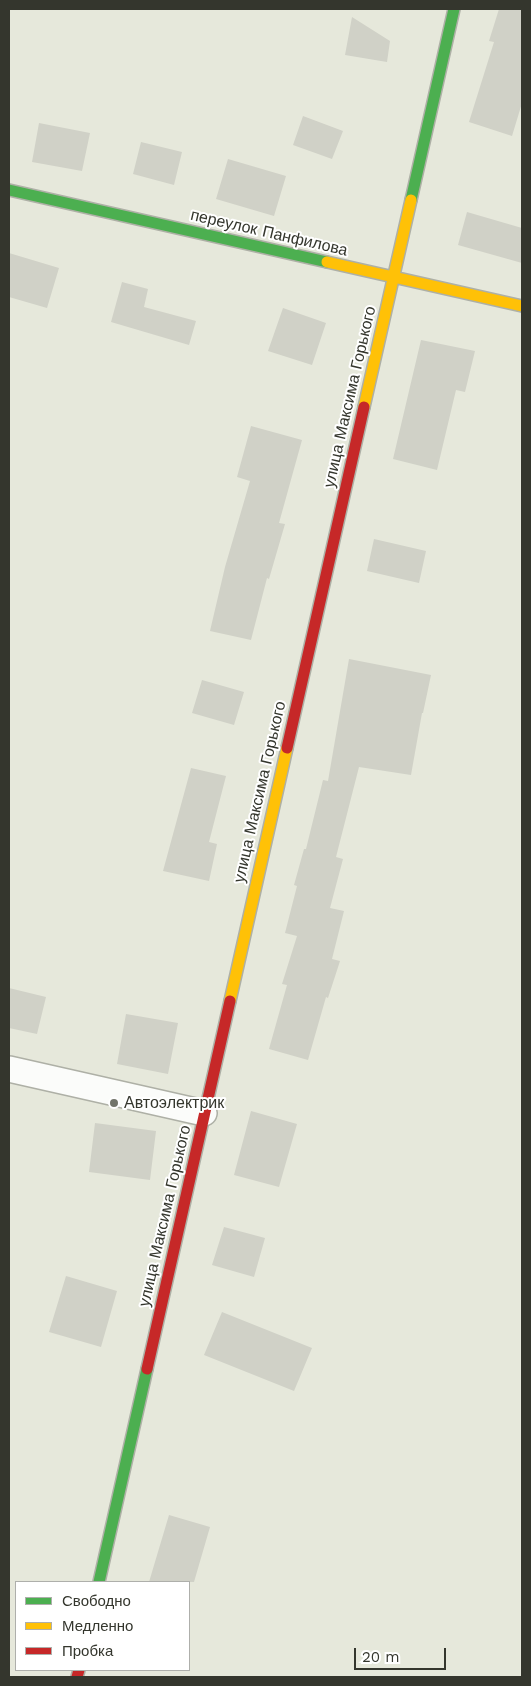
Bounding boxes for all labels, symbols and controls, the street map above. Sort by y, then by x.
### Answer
street label: переулок Панфилова [189,206,349,260]
street label: улица Максима Горького [320,304,380,490]
street label: улица Максима Горького [230,699,290,885]
place label: Автоэлектрик [124,1093,224,1113]
marker: Автоэлектрик [108,1097,120,1109]
street label: улица Максима Горького [135,1123,195,1309]
legend [15,1581,190,1671]
text: Свободно [62,1592,131,1610]
text: Медленно [62,1617,133,1635]
scale bar [356,1638,448,1670]
text: Пробка [62,1642,113,1660]
text: 20 m [362,1648,400,1666]

